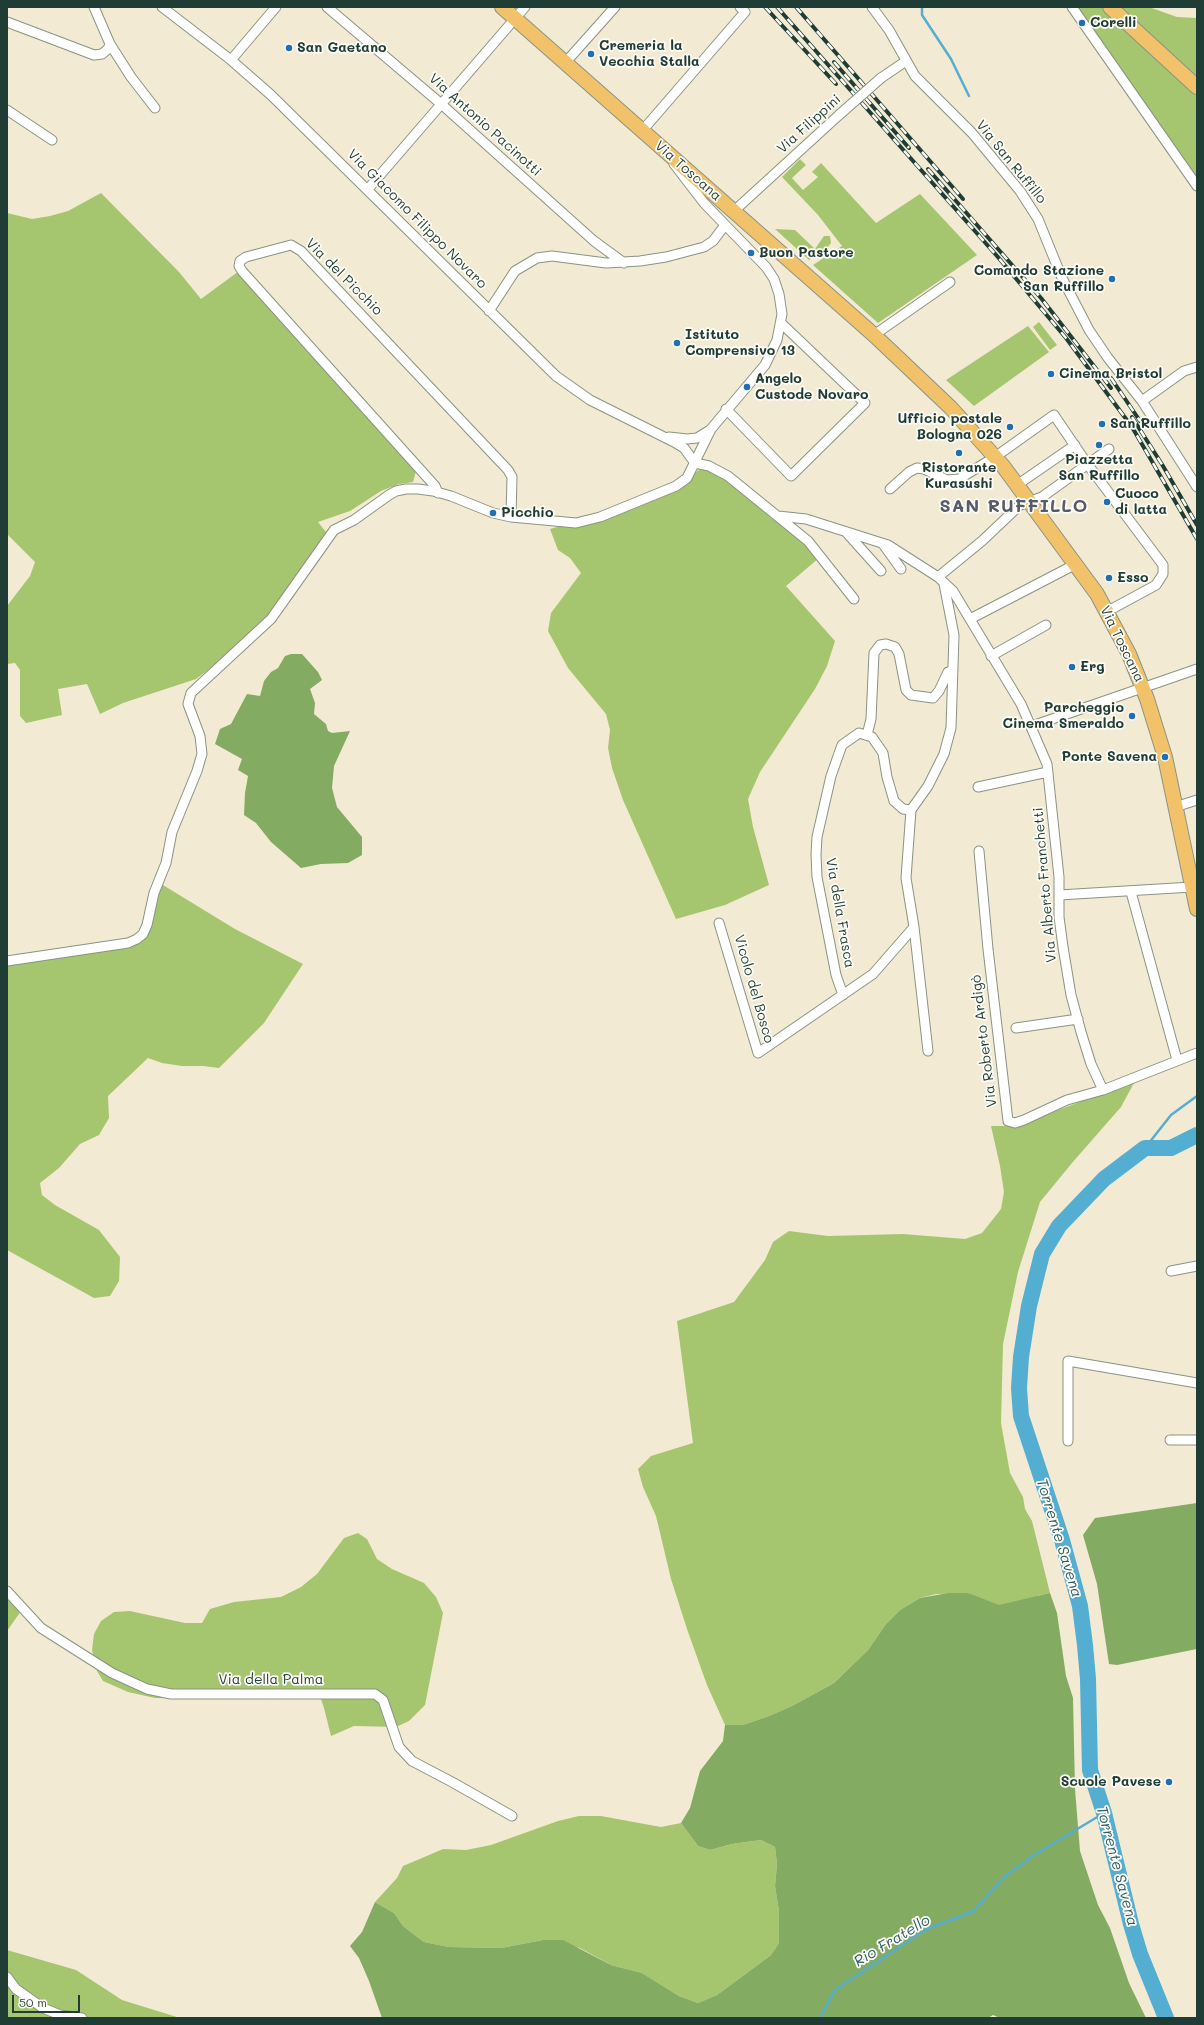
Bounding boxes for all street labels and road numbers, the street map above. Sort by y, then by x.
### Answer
street label: Via Antonio Pacinotti [425,70,545,180]
street label: Via Filippini [774,91,844,157]
street label: Via San Ruffillo [972,117,1050,207]
street label: Via Toscana [651,137,725,205]
street label: Via Giacomo Filippo Novaro [344,146,490,292]
street label: Via del Picchio [302,235,386,319]
street label: Via Toscana [1096,603,1148,685]
street label: Via Alberto Franchetti [1030,807,1060,963]
street label: Via della Frasca [822,857,858,969]
street label: Vicolo del Bosco [730,933,778,1045]
street label: Via Roberto Ardigò [968,974,1000,1108]
street label: Via della Palma [219,1672,323,1688]

